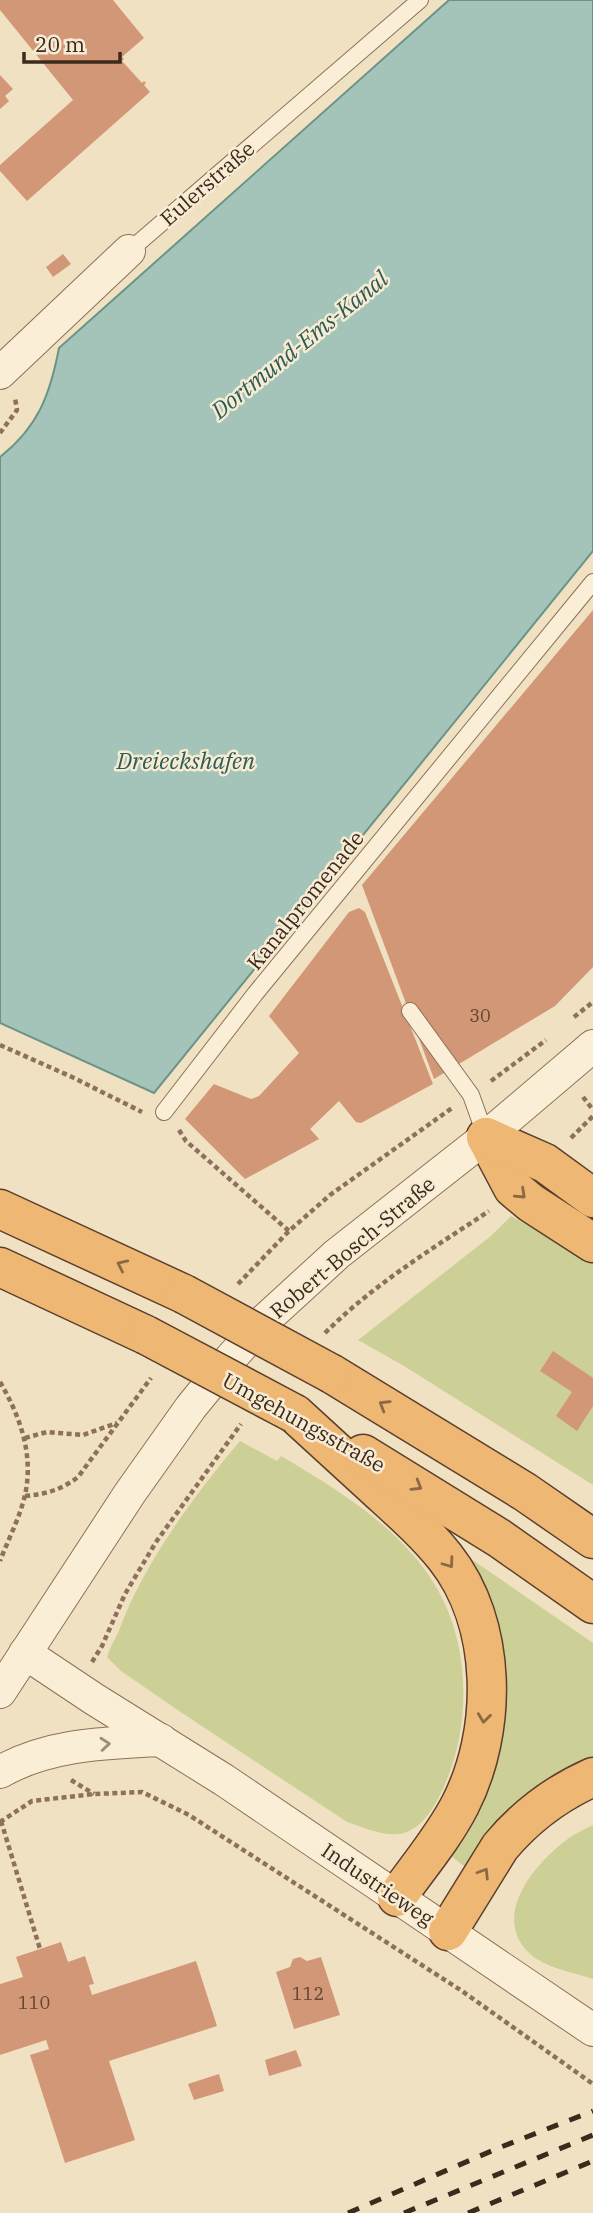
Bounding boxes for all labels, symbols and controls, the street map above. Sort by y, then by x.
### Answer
scale bar [24,21,121,65]
text: 20 m [35,30,85,58]
street label: Eulerstraße [154,134,260,232]
water label: Dortmund-Ems-Kanal [204,263,394,425]
water label: Dreieckshafen [116,745,255,775]
street label: Kanalpromenade [240,825,370,975]
house number: 30 [469,1004,491,1027]
street label: Robert-Bosch-Straße [263,1170,441,1324]
one-way arrow [513,1186,526,1199]
one-way arrow [117,1259,129,1273]
street label: Umgehungsstraße [218,1366,390,1478]
one-way arrow [378,1400,391,1413]
one-way arrow [409,1478,422,1491]
one-way arrow [441,1555,453,1568]
one-way arrow [477,1713,492,1724]
one-way arrow [100,1737,111,1752]
street label: Industrieweg [316,1836,440,1932]
one-way arrow [475,1867,488,1880]
house number: 112 [292,1982,324,2005]
house number: 110 [18,1991,50,2014]

